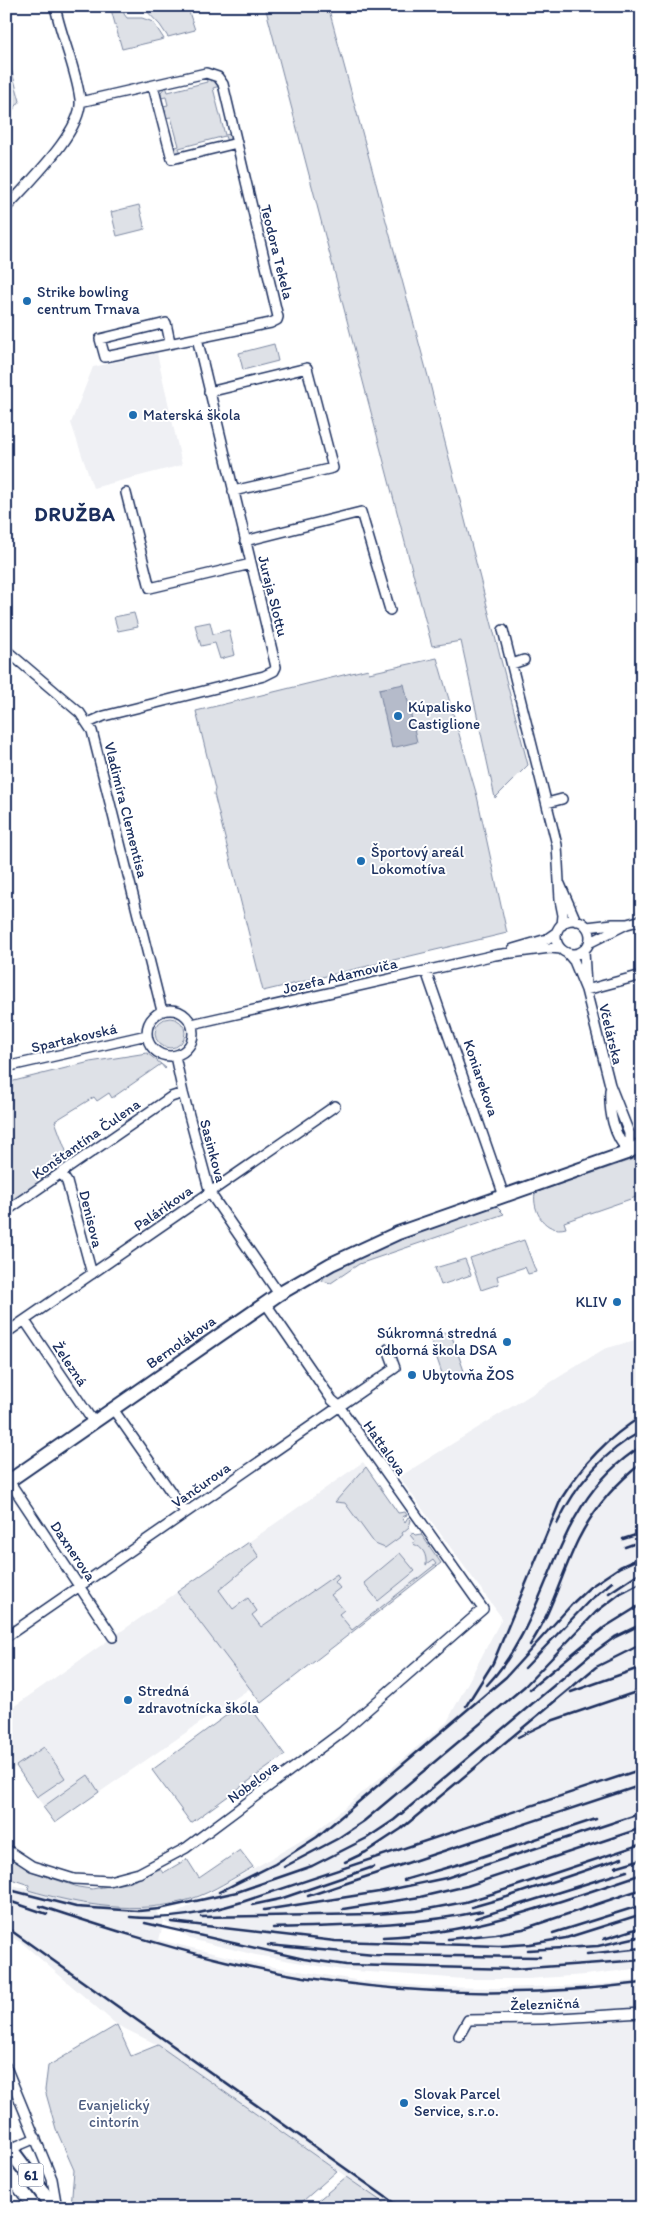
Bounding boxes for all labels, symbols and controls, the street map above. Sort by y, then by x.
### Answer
street label: Teodora Tekela [257,203,298,301]
place label: Strike bowling centrum Trnava [37,283,140,318]
marker: Strike bowling centrum Trnava [21,295,33,307]
place label: Materská škola [143,406,241,424]
marker: Materská škola [127,409,139,421]
district label: DRUŽBA [34,502,116,526]
street label: Juraja Slottu [254,554,292,638]
place label: Kúpalisko Castiglione [408,698,480,733]
marker: Kúpalisko Castiglione [392,710,404,722]
street label: Vladimíra Clementisa [100,740,152,880]
place label: Športový areál Lokomotíva [371,843,465,878]
marker: Športový areál Lokomotíva [355,855,367,867]
street label: Jozefa Adamoviča [281,954,399,998]
street label: Včelárska [595,1002,627,1067]
street label: Spartakovská [29,1019,119,1057]
street label: Koniarekova [459,1037,503,1119]
street label: Konštantína Čulena [28,1095,144,1183]
street label: Sasinkova [196,1117,230,1185]
street label: Palárikova [130,1181,196,1235]
street label: Denisova [75,1188,107,1250]
place label: KLIV [575,1293,607,1311]
marker: KLIV [611,1296,623,1308]
street label: Bernolákova [143,1311,219,1372]
place label: Súkromná stredná odborná škola DSA [375,1324,497,1359]
marker: Súkromná stredná odborná škola DSA [501,1336,513,1348]
street label: Železná [48,1338,92,1390]
place label: Ubytovňa ŽOS [422,1366,514,1384]
marker: Ubytovňa ŽOS [406,1369,418,1381]
street label: Hattalova [360,1417,411,1479]
street label: Vančurova [168,1458,234,1512]
street label: Daxnerova [46,1518,100,1585]
place label: Stredná zdravotnícka škola [138,1682,259,1717]
marker: Stredná zdravotnícka škola [122,1694,134,1706]
street label: Nobelova [224,1757,282,1807]
street label: Železničná [510,1994,580,2014]
place label: Slovak Parcel Service, s.r.o. [414,2085,501,2120]
park label: Evanjelický cintorín [78,2096,150,2131]
marker: Slovak Parcel Service, s.r.o. [398,2097,410,2109]
road number: 61 [18,2164,44,2186]

